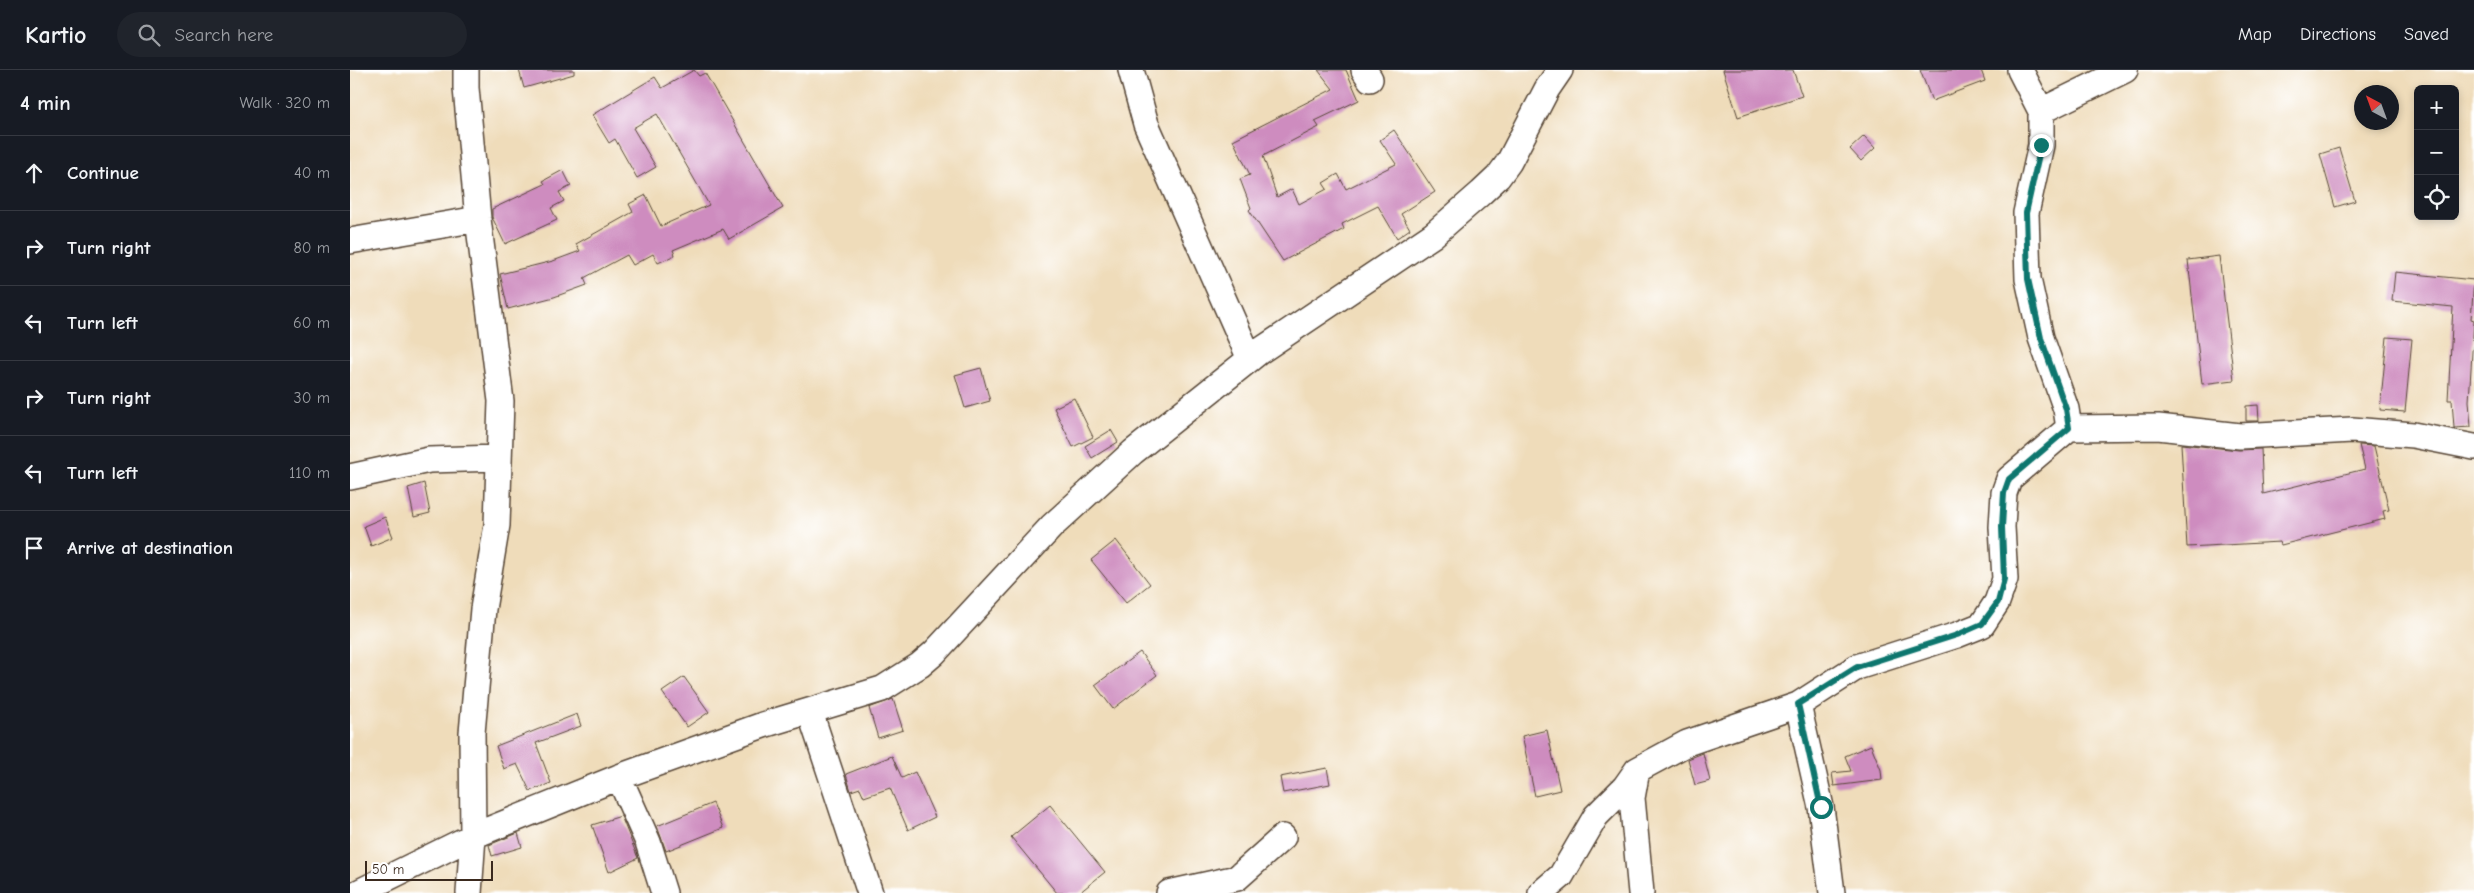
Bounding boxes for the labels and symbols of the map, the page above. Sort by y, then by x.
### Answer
north arrow [2354,85,2399,130]
route end [2030,134,2053,157]
route start [1810,796,1833,819]
scale bar [365,858,492,881]

